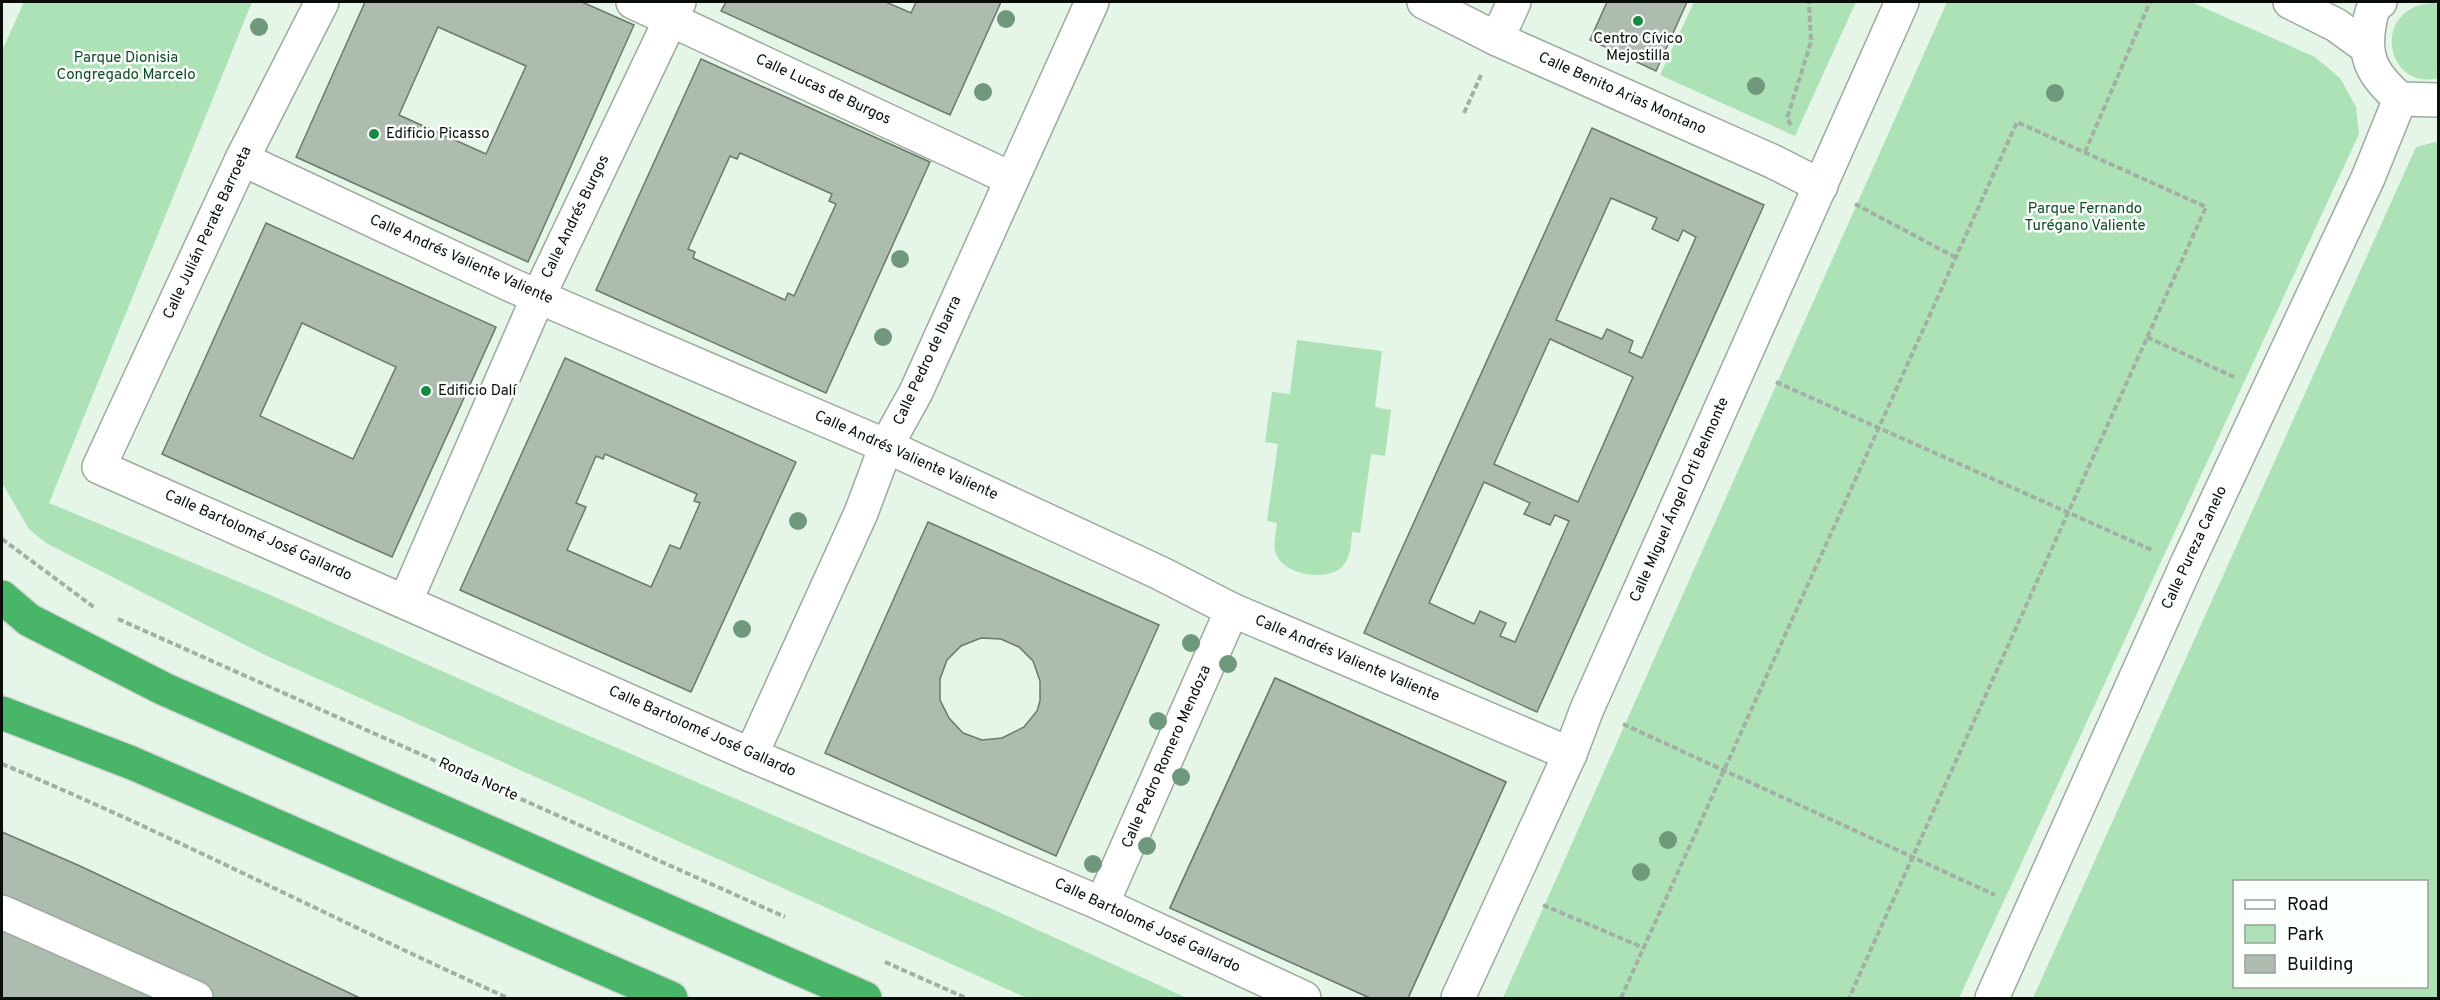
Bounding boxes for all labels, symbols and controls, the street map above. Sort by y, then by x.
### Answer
marker: Centro Cívico Mejostilla [1631,14,1645,28]
place label: Centro Cívico Mejostilla [1593,30,1683,66]
street label: Calle Benito Arias Montano [1535,48,1709,140]
park label: Parque Dionisia Congregado Marcelo [56,49,196,85]
street label: Calle Lucas de Burgos [752,50,894,130]
place label: Edificio Picasso [386,125,490,144]
marker: Edificio Picasso [367,127,381,141]
street label: Calle Julián Perate Barroeta [160,144,256,322]
street label: Calle Andrés Burgos [538,152,614,282]
park label: Parque Fernando Turégano Valiente [2024,200,2146,236]
street label: Calle Andrés Valiente Valiente [366,211,556,309]
street label: Calle Pedro de Ibarra [890,293,966,429]
place label: Edificio Dalí [438,382,517,401]
marker: Edificio Dalí [419,384,433,398]
street label: Calle Miguel Ángel Orti Belmonte [1625,394,1734,605]
street label: Calle Andrés Valiente Valiente [811,407,1001,505]
street label: Calle Pureza Canelo [2158,483,2232,613]
street label: Calle Bartolomé José Gallardo [161,486,355,586]
street label: Calle Andrés Valiente Valiente [1252,611,1442,707]
street label: Calle Pedro Romero Mendoza [1118,663,1216,851]
street label: Calle Bartolomé José Gallardo [605,682,799,782]
street label: Ronda Norte [435,754,521,806]
street label: Calle Bartolomé José Gallardo [1051,874,1243,978]
legend [2233,880,2428,988]
text: Road [2287,894,2329,917]
text: Park [2287,924,2324,947]
text: Building [2287,954,2353,977]

